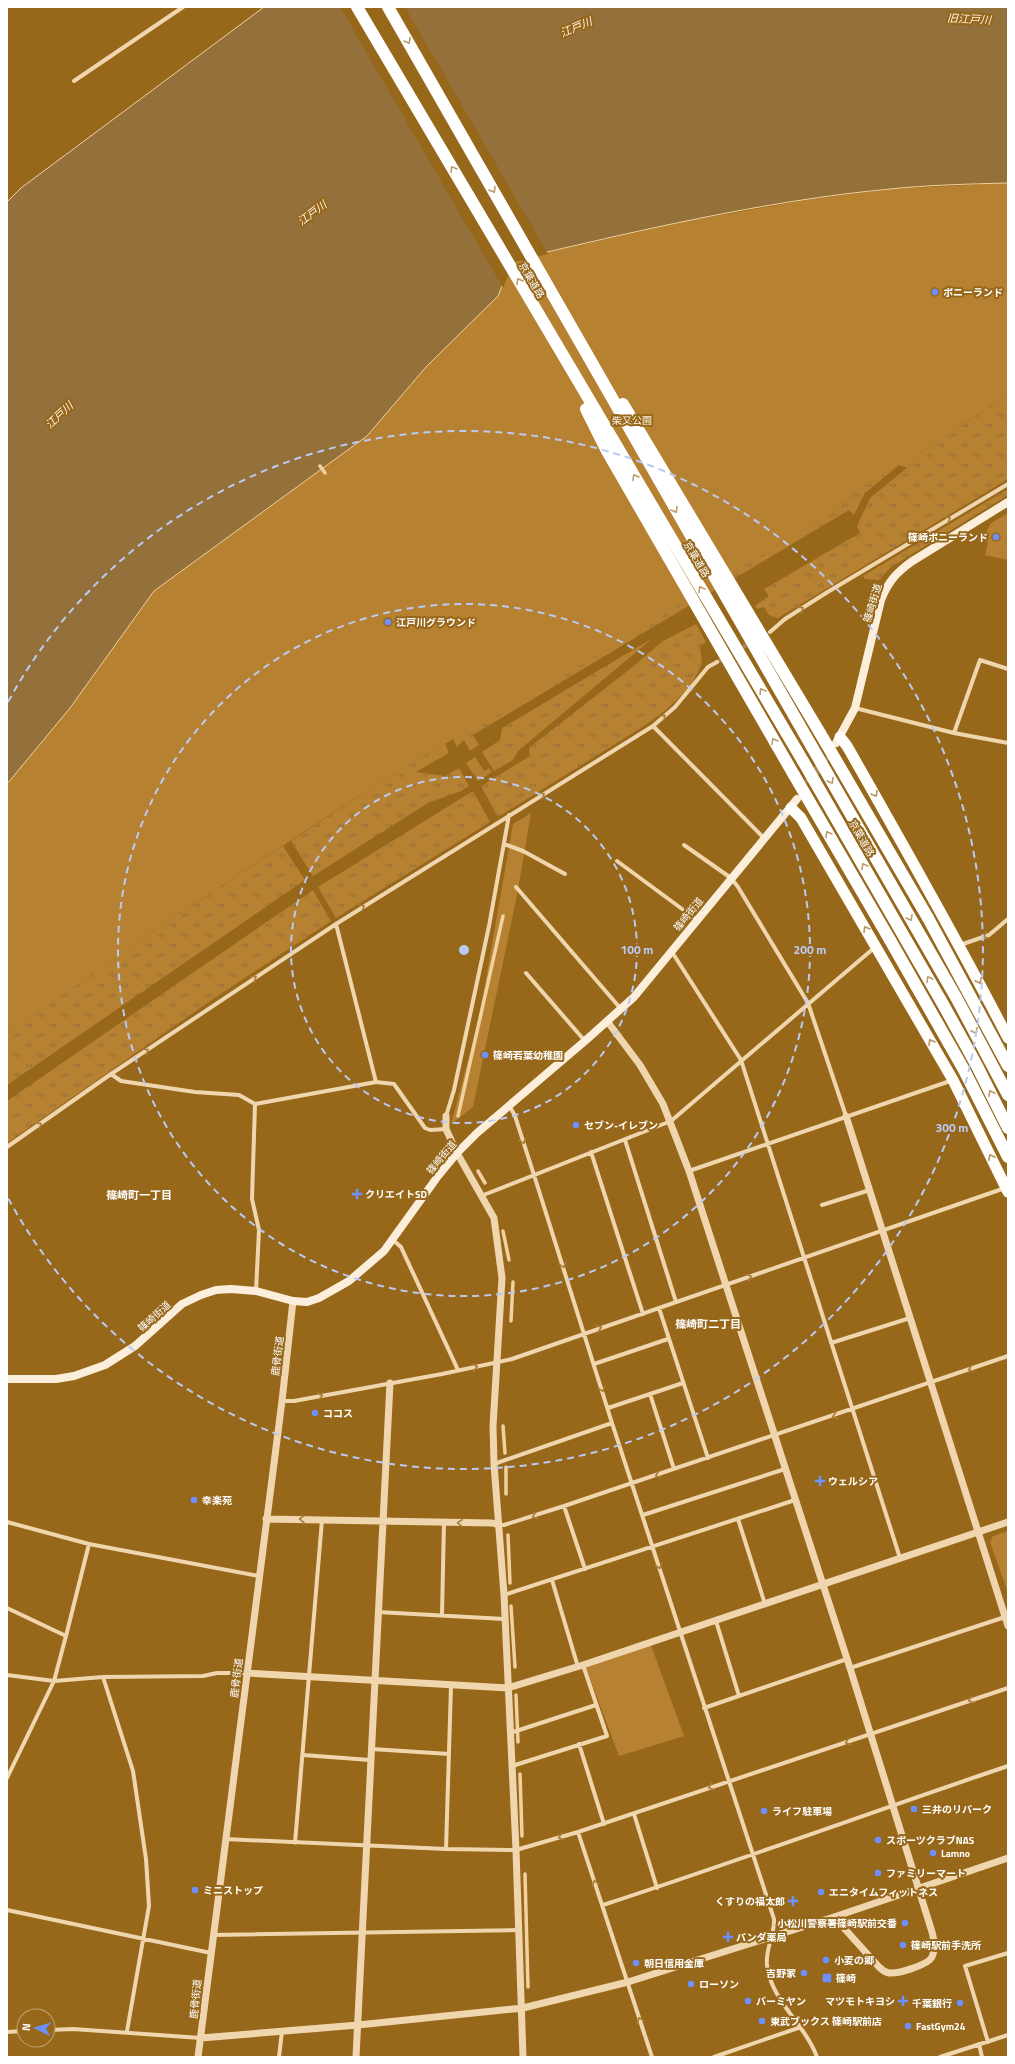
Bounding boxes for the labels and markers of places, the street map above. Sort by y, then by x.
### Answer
place label: ポニーランド [943,285,1003,300]
marker: ポニーランド [930,287,940,297]
place label: 篠崎ポニーランド [907,530,988,545]
marker: 篠崎ポニーランド [991,532,1001,542]
place label: 江戸川グラウンド [396,615,476,630]
marker: 江戸川グラウンド [383,617,393,627]
centre of rings [457,943,471,957]
place label: 篠崎若葉幼稚園 [492,1048,563,1063]
marker: 篠崎若葉幼稚園 [480,1050,490,1060]
place label: セブン-イレブン [584,1118,658,1133]
marker: セブン-イレブン [571,1120,581,1130]
place label: クリエイトSD [365,1187,427,1202]
marker: クリエイトSD [352,1189,362,1199]
place label: ココス [323,1406,353,1421]
marker: ココス [310,1408,320,1418]
place label: ウェルシア [828,1474,878,1489]
marker: ウェルシア [815,1476,825,1486]
place label: 幸楽苑 [202,1493,232,1508]
marker: 幸楽苑 [189,1495,199,1505]
place label: 三井のリパーク [922,1802,992,1817]
place label: ライフ駐車場 [772,1804,832,1819]
marker: 三井のリパーク [909,1804,919,1814]
marker: ライフ駐車場 [759,1806,769,1816]
place label: スポーツクラブNAS [886,1833,975,1848]
marker: スポーツクラブNAS [873,1835,883,1845]
place label: Lamno [941,1846,970,1861]
marker: Lamno [928,1848,938,1858]
place label: ファミリーマート [886,1866,966,1881]
marker: ファミリーマート [873,1868,883,1878]
place label: ミニストップ [203,1883,263,1898]
marker: ミニストップ [190,1885,200,1895]
place label: エニタイムフィットネス [829,1885,938,1900]
marker: エニタイムフィットネス [816,1887,826,1897]
place label: くすりの福太郎 [715,1894,785,1909]
marker: くすりの福太郎 [788,1896,798,1906]
place label: 小松川警察署篠崎駅前交番 [777,1916,897,1931]
marker: 小松川警察署篠崎駅前交番 [900,1918,910,1928]
place label: パンダ薬局 [736,1930,787,1945]
marker: パンダ薬局 [723,1932,733,1942]
place label: 篠崎駅前手洗所 [910,1938,981,1953]
marker: 篠崎駅前手洗所 [898,1940,908,1950]
place label: 小麦の郷 [834,1953,875,1968]
marker: 小麦の郷 [821,1955,831,1965]
place label: 朝日信用金庫 [644,1956,704,1971]
marker: 朝日信用金庫 [631,1958,641,1968]
place label: 吉野家 [766,1966,796,1981]
marker: 吉野家 [799,1968,809,1978]
place label: 篠崎 [835,1971,856,1986]
marker: 篠崎 [821,1972,833,1984]
place label: ローソン [699,1977,739,1992]
marker: ローソン [686,1979,696,1989]
place label: バーミヤン [756,1994,806,2009]
place label: マツモトキヨシ [825,1994,895,2009]
marker: バーミヤン [743,1996,753,2006]
marker: マツモトキヨシ [898,1996,908,2006]
place label: 千葉銀行 [912,1996,952,2011]
marker: 千葉銀行 [955,1998,965,2008]
place label: 東武ブックス 篠崎駅前店 [770,2014,882,2029]
marker: 東武ブックス 篠崎駅前店 [757,2016,767,2026]
place label: FastGym24 [916,2019,966,2034]
marker: FastGym24 [903,2021,913,2031]

